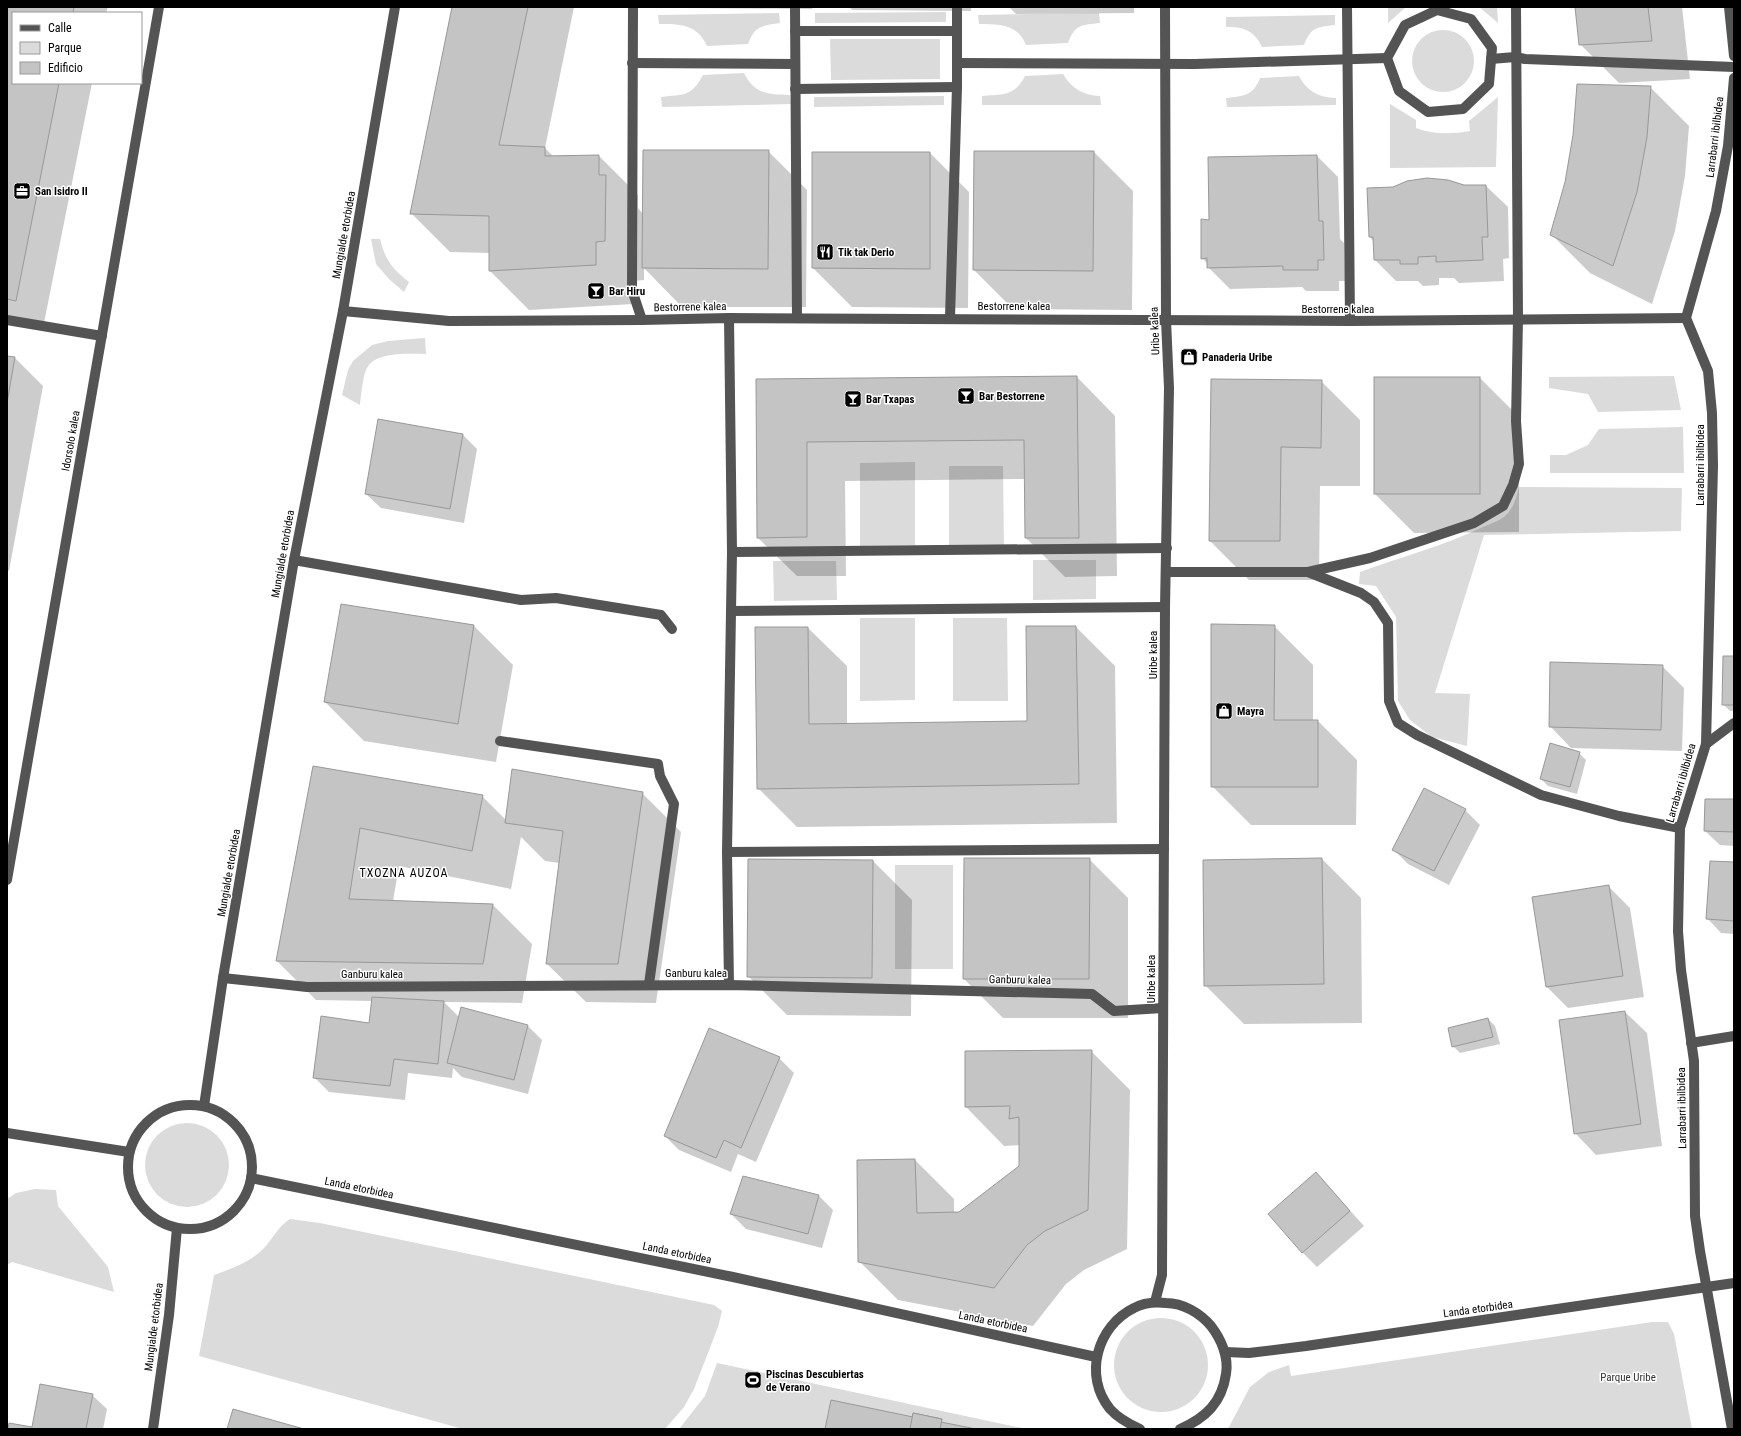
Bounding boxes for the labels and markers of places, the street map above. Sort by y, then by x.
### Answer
office icon: San Isidro II [12,181,32,201]
place label: San Isidro II [35,185,88,198]
restaurant icon: Tik tak Derio [815,242,835,262]
place label: Tik tak Derio [838,246,895,259]
bar icon: Bar Hiru [586,281,606,301]
place label: Bar Hiru [609,285,645,298]
shop icon: Panaderia Uribe [1179,347,1199,367]
place label: Panaderia Uribe [1202,351,1272,364]
bar icon: Bar Bestorrene [956,386,976,406]
bar icon: Bar Txapas [843,389,863,409]
place label: Bar Bestorrene [979,390,1045,403]
place label: Bar Txapas [866,393,915,406]
shop icon: Mayra [1214,701,1234,721]
place label: Mayra [1237,705,1264,718]
place label: Piscinas Descubiertas de Verano [766,1368,864,1394]
sports icon: Piscinas Descubiertas de Verano [743,1370,763,1390]

